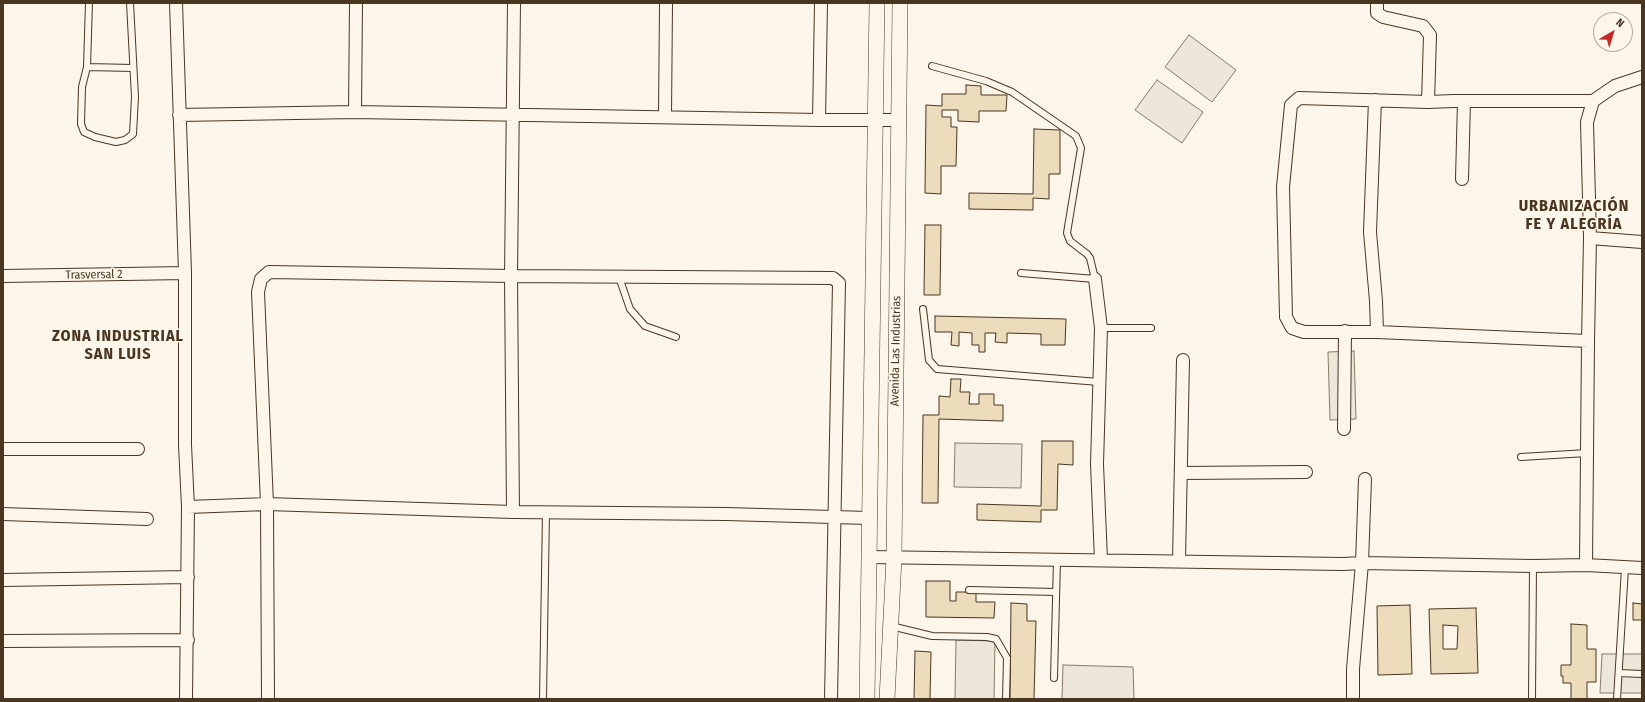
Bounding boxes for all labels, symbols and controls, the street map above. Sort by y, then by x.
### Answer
north arrow [1593,12,1633,52]
text: N [1613,16,1627,30]
district label: URBANIZACIÓN FE Y ALEGRÍA [1519,197,1629,235]
street label: Trasversal 2 [65,267,123,283]
street label: Avenida Las Industrias [888,296,904,406]
district label: ZONA INDUSTRIAL SAN LUIS [52,327,184,365]

